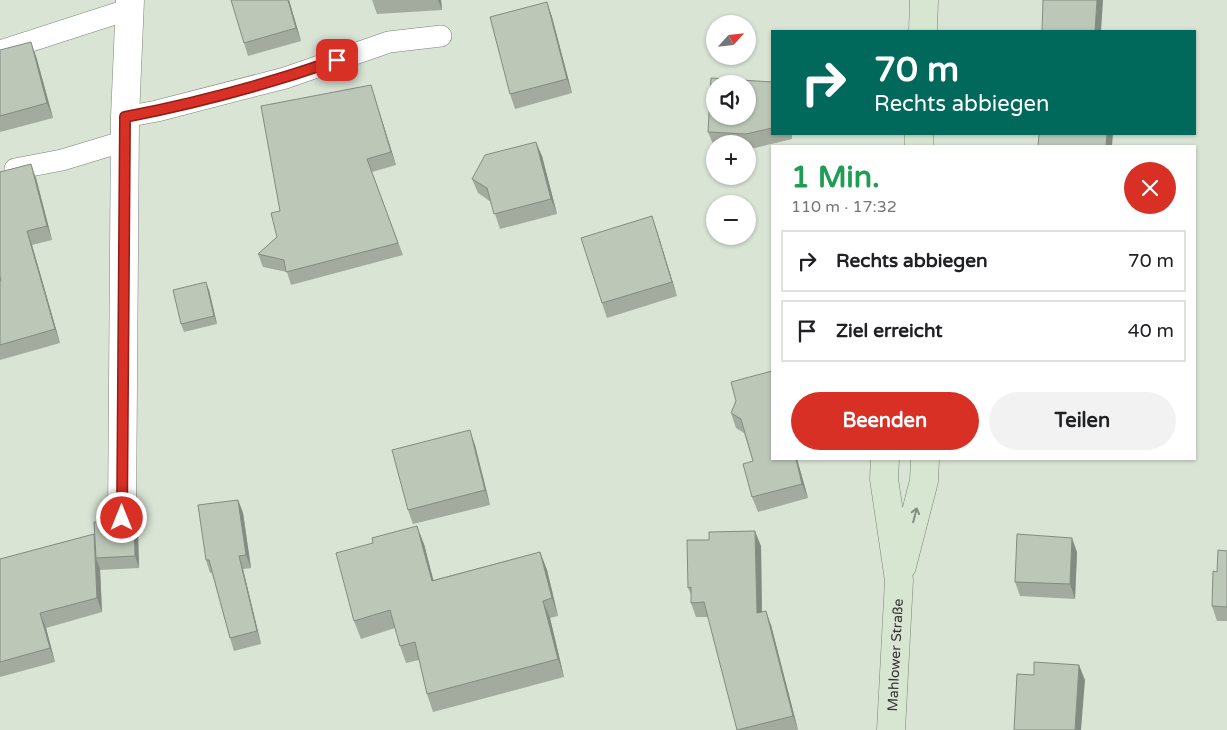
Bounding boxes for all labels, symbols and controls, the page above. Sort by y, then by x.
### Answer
north arrow [706,15,756,65]
map controls [706,15,756,245]
pin [316,39,358,81]
icon: arrive [323,46,351,74]
text: 70 m [874,49,959,91]
icon: right [791,50,856,115]
button: sound [706,75,756,125]
text: Rechts abbiegen [874,91,1049,117]
button: + [706,135,756,185]
text: 1 Min. [791,159,880,196]
button: close [1124,162,1176,214]
button: − [706,195,756,245]
text: 110 m · 17:32 [791,197,897,217]
icon: right [793,247,821,275]
text: Rechts abbiegen [836,250,988,272]
text: 70 m [1128,250,1174,272]
icon: arrive [793,317,821,345]
text: Ziel erreicht [836,320,943,342]
text: 40 m [1128,320,1174,342]
button: Beenden [791,392,979,450]
button: Teilen [989,392,1176,450]
position arrow [95,491,147,543]
one-way arrow [910,508,920,524]
street label: Mahlower Straße [884,598,907,712]

